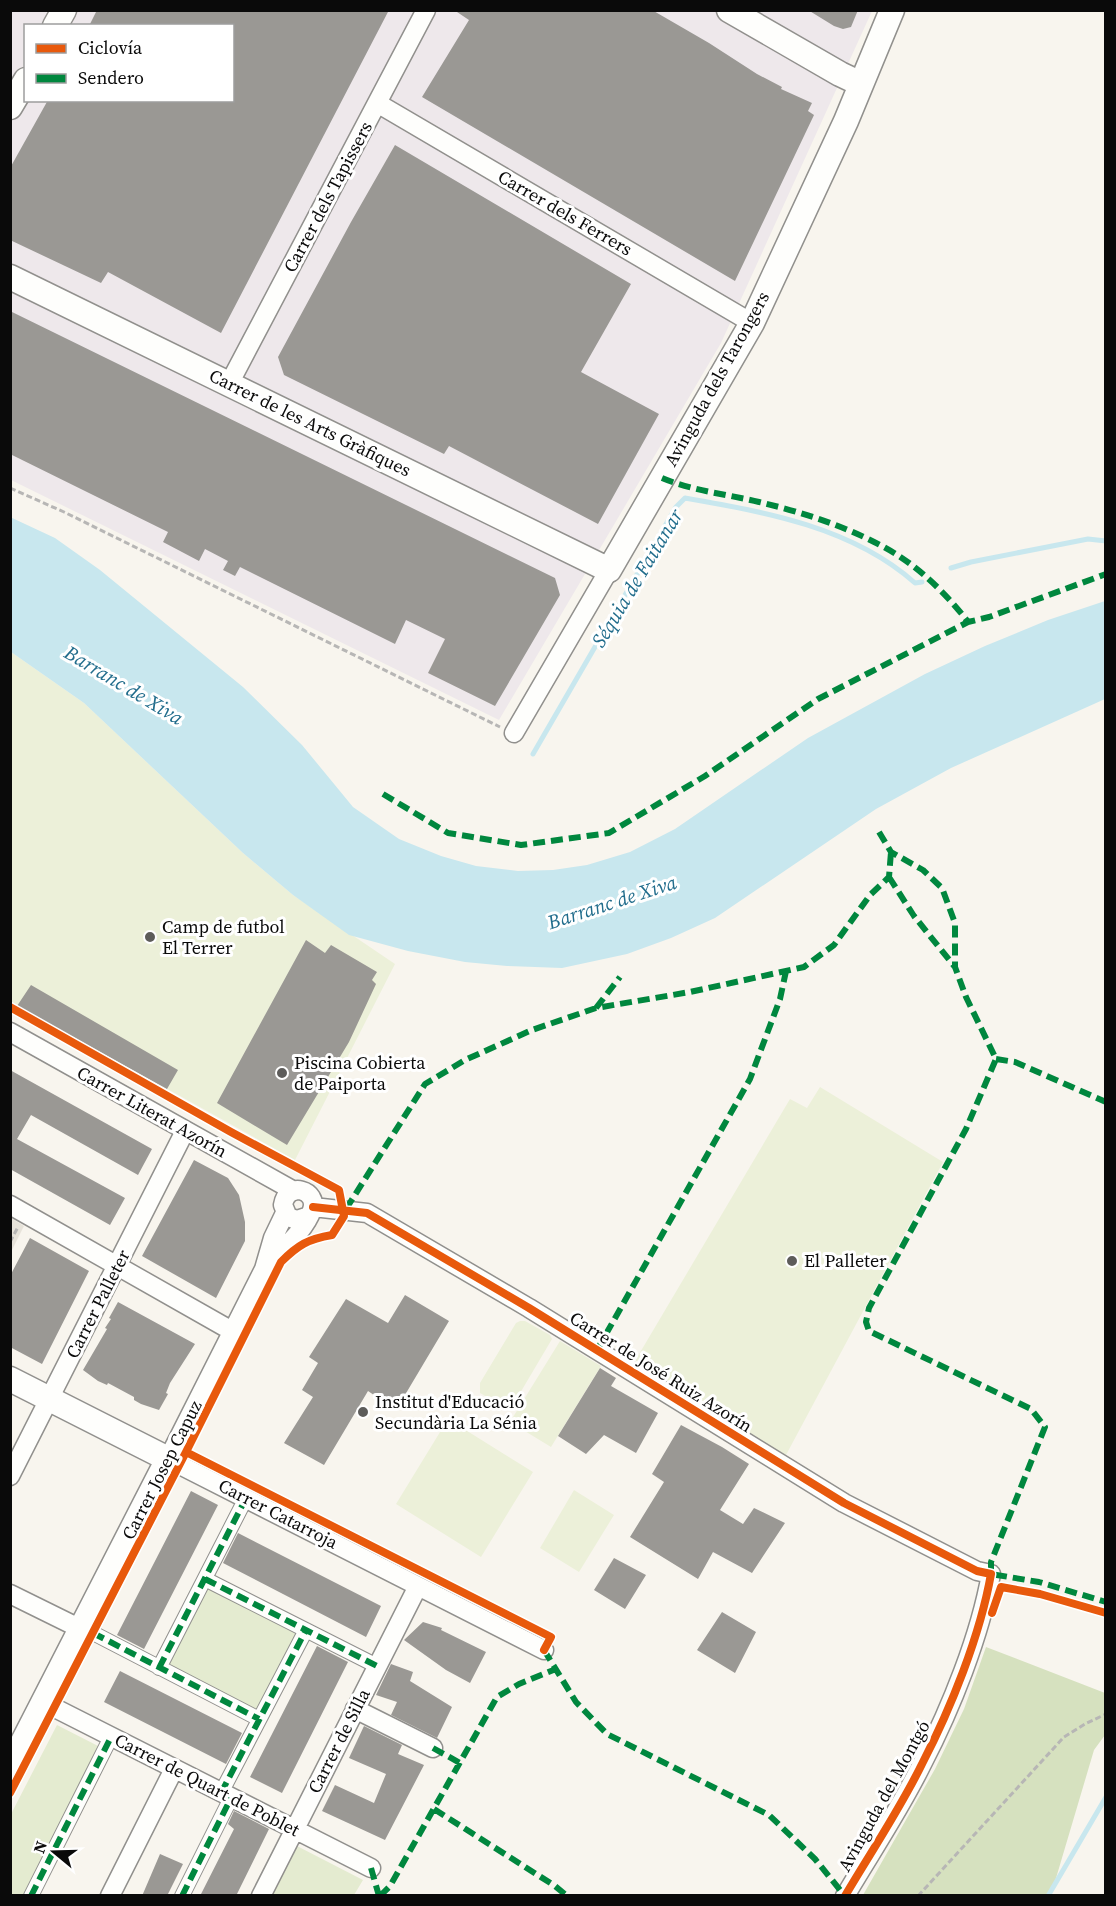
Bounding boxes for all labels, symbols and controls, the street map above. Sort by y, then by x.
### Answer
legend [24,24,234,102]
text: Ciclovía [78,35,143,60]
text: Sendero [78,65,144,90]
street label: Carrer dels Tapissers [277,117,378,277]
street label: Carrer dels Ferrers [493,164,637,261]
street label: Avinguda dels Tarongers [658,287,775,471]
street label: Carrer de les Arts Gràfiques [205,363,415,482]
water label: Séquia de Faitanar [585,503,690,652]
water label: Barranc de Xiva [58,638,189,732]
water label: Barranc de Xiva [543,868,681,936]
place label: Camp de futbol El Terrer [162,914,285,960]
marker: Camp de futbol El Terrer [143,930,157,944]
place label: Piscina Cobierta de Paiporta [294,1050,426,1096]
street label: Carrer Literat Azorín [73,1060,232,1163]
marker: Piscina Cobierta de Paiporta [275,1066,289,1080]
street label: Carrer Palleter [59,1245,136,1362]
place label: El Palleter [804,1248,887,1273]
marker: El Palleter [785,1254,799,1268]
street label: Carrer de José Ruiz Azorín [565,1305,758,1438]
place label: Institut d'Educació Secundària La Sénia [375,1389,538,1435]
street label: Carrer Josep Capuz [116,1396,208,1544]
marker: Institut d'Educació Secundària La Sénia [356,1405,370,1419]
street label: Carrer Catarroja [214,1473,343,1555]
street label: Carrer de Silla [301,1683,376,1797]
street label: Avinguda del Montgó [832,1715,936,1876]
street label: Carrer de Quart de Poblet [110,1727,304,1842]
north arrow [24,1822,84,1882]
text: N [28,1838,52,1856]

